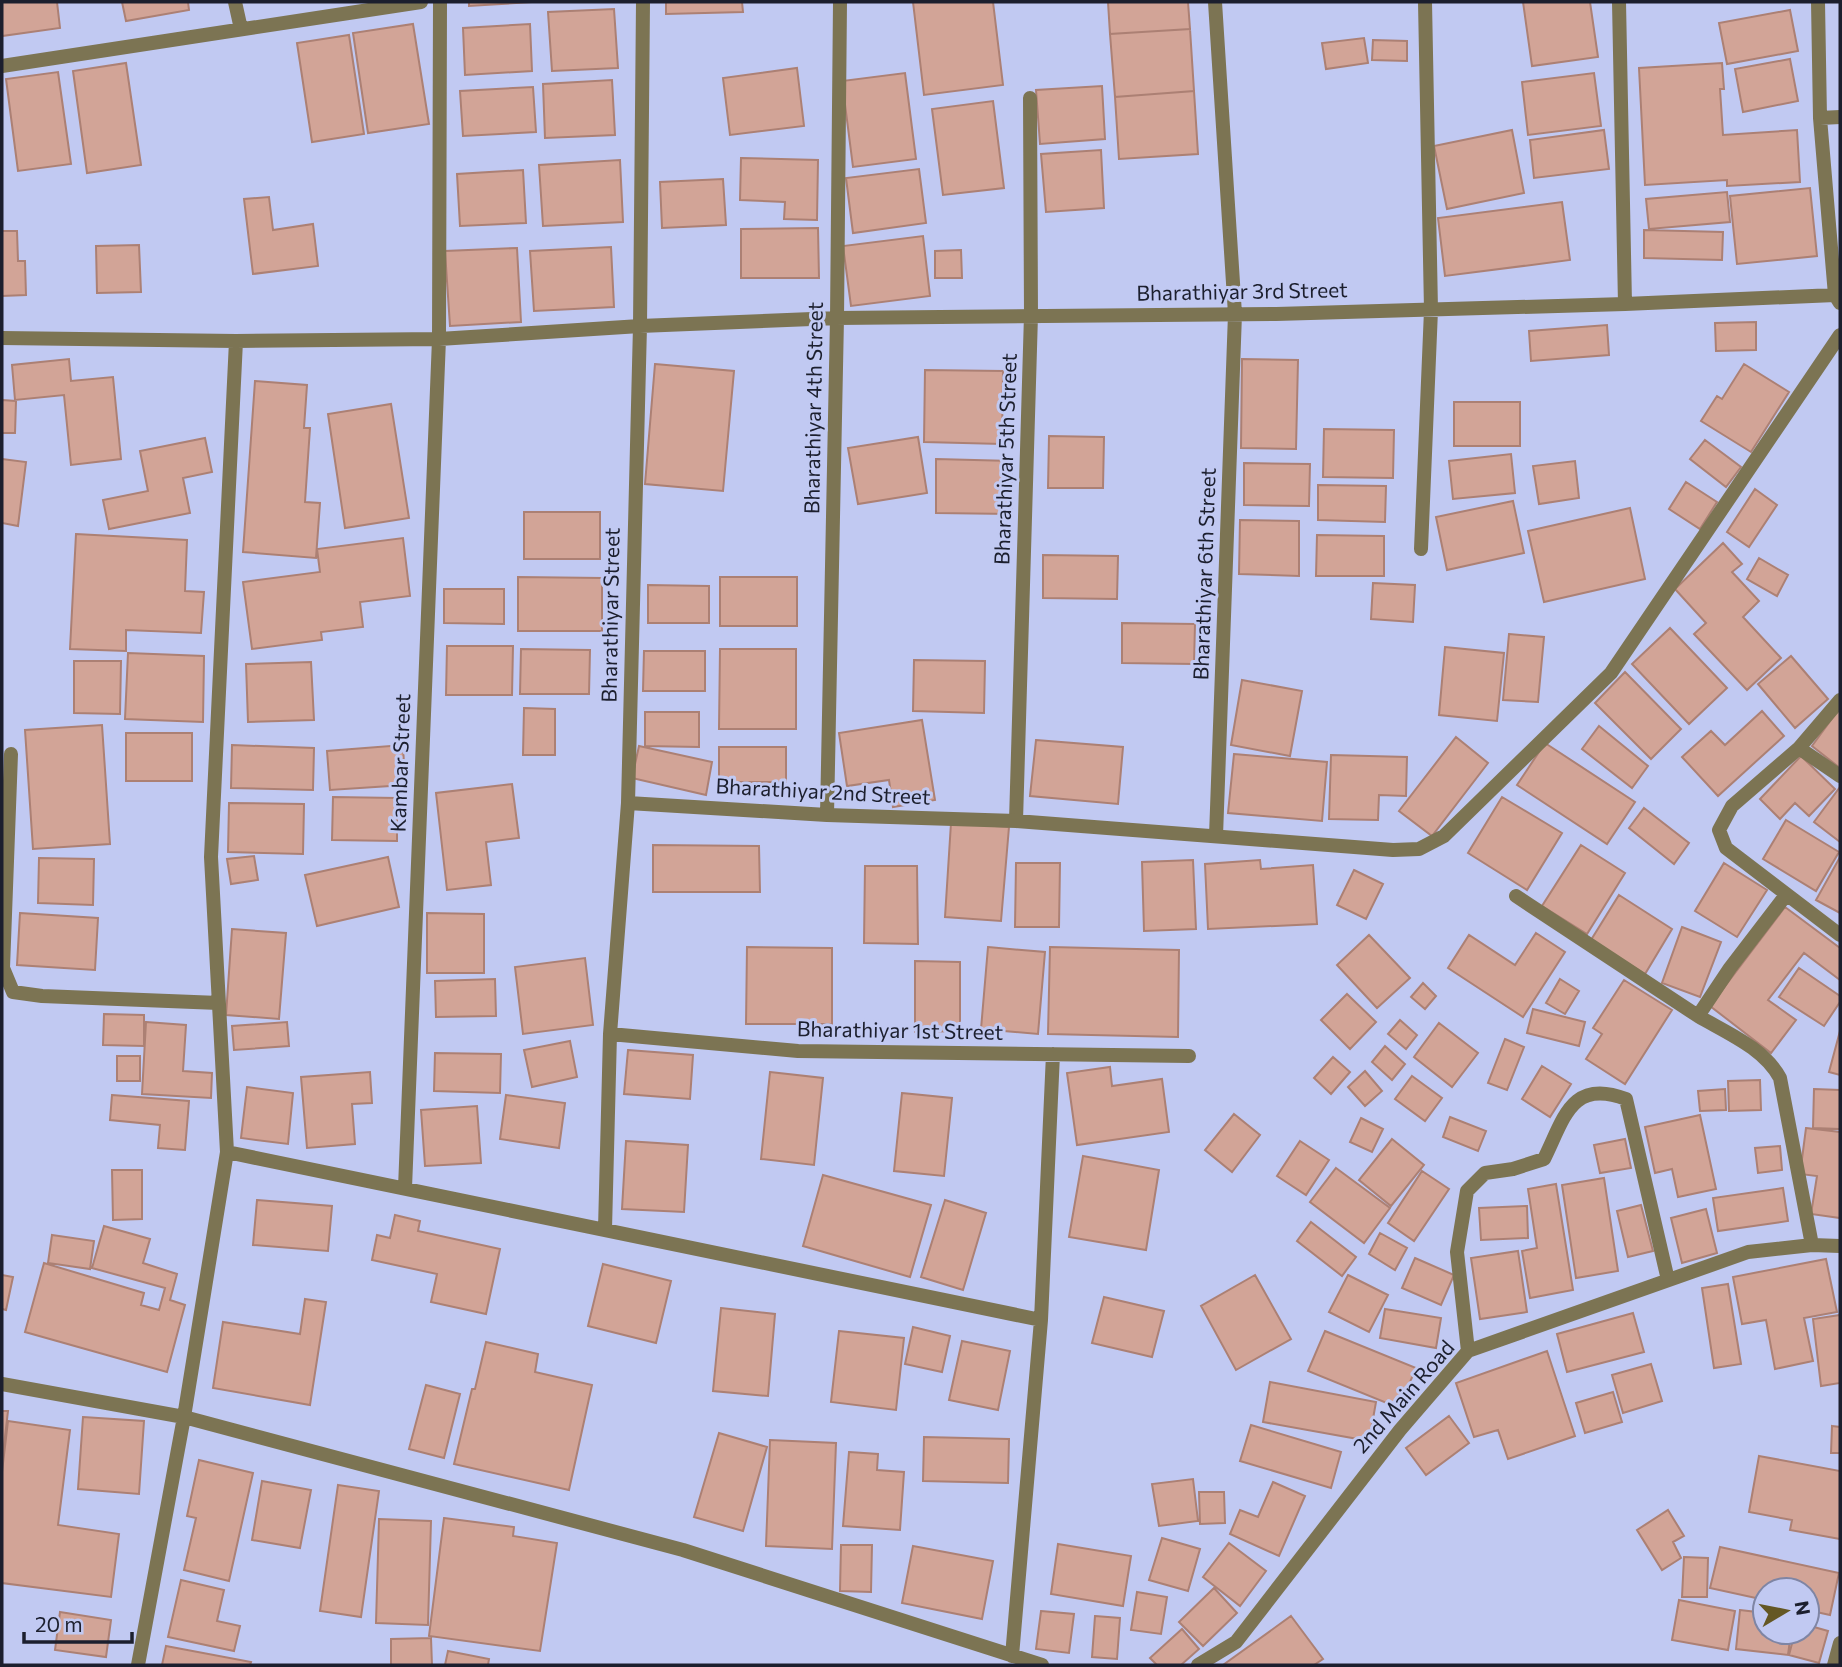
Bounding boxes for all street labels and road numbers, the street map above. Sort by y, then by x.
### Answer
street label: Bharathiyar 3rd Street [1136,276,1348,305]
street label: Bharathiyar 4th Street [798,302,827,514]
street label: Bharathiyar 5th Street [988,353,1021,565]
street label: Bharathiyar 6th Street [1187,467,1220,681]
street label: Bharathiyar Street [595,527,624,703]
street label: Kambar Street [385,693,414,833]
street label: Bharathiyar 2nd Street [715,772,931,809]
street label: Bharathiyar 1st Street [797,1015,1003,1044]
street label: 2nd Main Road [1347,1335,1459,1458]

